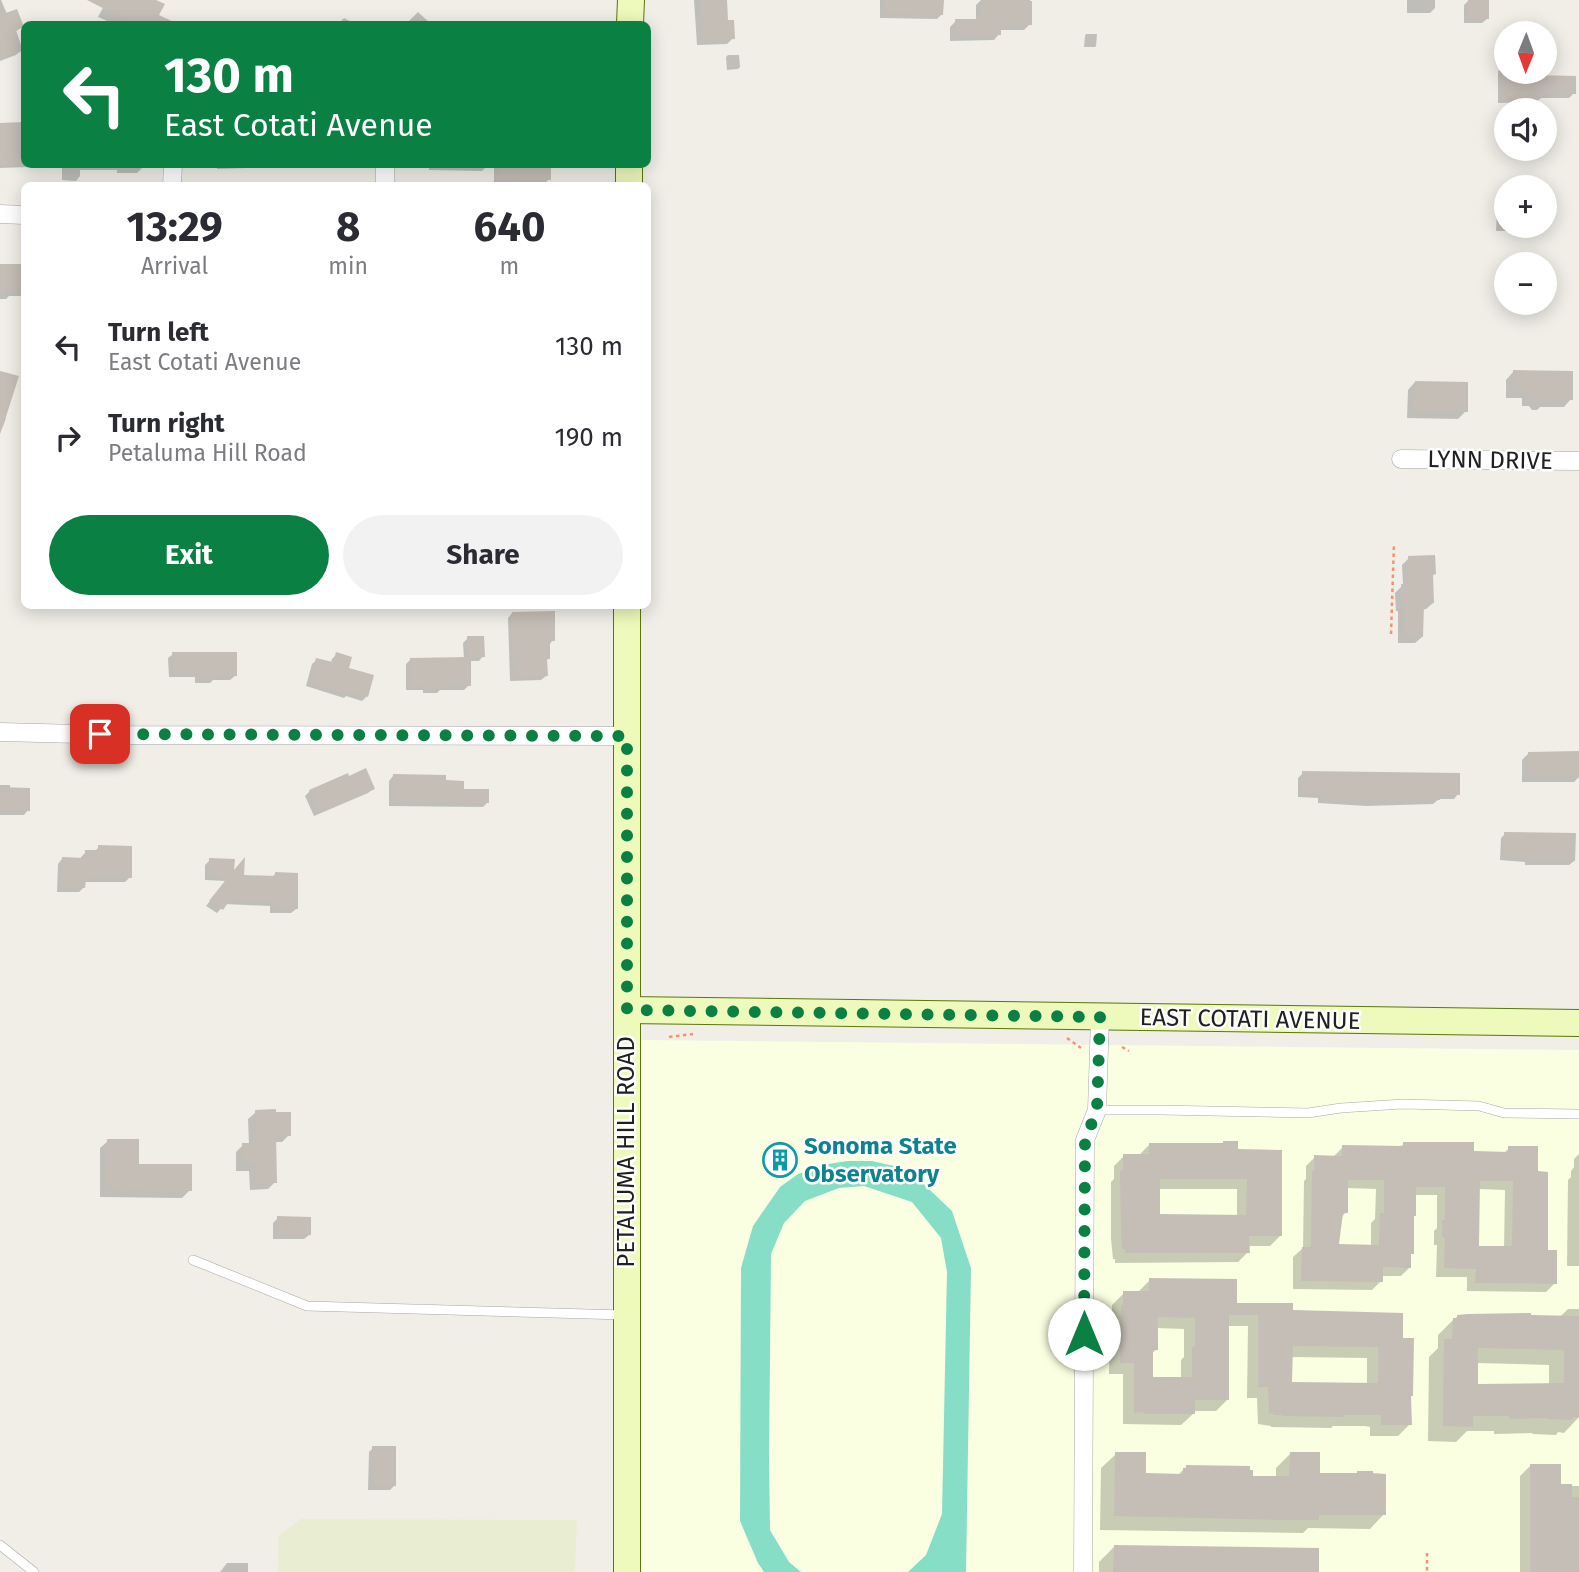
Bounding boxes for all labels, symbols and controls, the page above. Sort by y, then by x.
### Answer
north arrow [1494,21,1558,84]
map controls [1494,21,1557,315]
text: 130 m [164,46,294,105]
icon: left [49,49,140,140]
button: sound [1494,98,1557,161]
text: East Cotati Avenue [164,106,433,144]
button: + [1494,175,1557,238]
text: 13:29 [127,202,223,252]
text: 8 [336,202,360,252]
text: 640 [473,202,545,252]
text: Arrival [141,252,208,280]
text: min [328,252,368,280]
text: m [500,252,519,280]
button: − [1494,252,1557,315]
text: Turn left [108,317,209,348]
icon: left [49,328,87,366]
text: 130 m [555,331,623,362]
text: East Cotati Avenue [108,348,301,376]
text: Turn right [108,408,225,439]
icon: right [49,419,87,457]
text: 190 m [554,422,623,453]
text: Petaluma Hill Road [108,439,307,467]
street label: LYNN DRIVE [1427,445,1553,475]
button: Exit [49,515,329,595]
button: Share [343,515,623,595]
pin [70,704,130,764]
icon: arrive [81,715,119,753]
street label: EAST COTATI AVENUE [1139,1003,1361,1035]
street label: PETALUMA HILL ROAD [612,1036,640,1268]
place label: Sonoma State Observatory [804,1132,957,1188]
building icon: Sonoma State Observatory [761,1141,799,1179]
position arrow [1047,1297,1121,1371]

